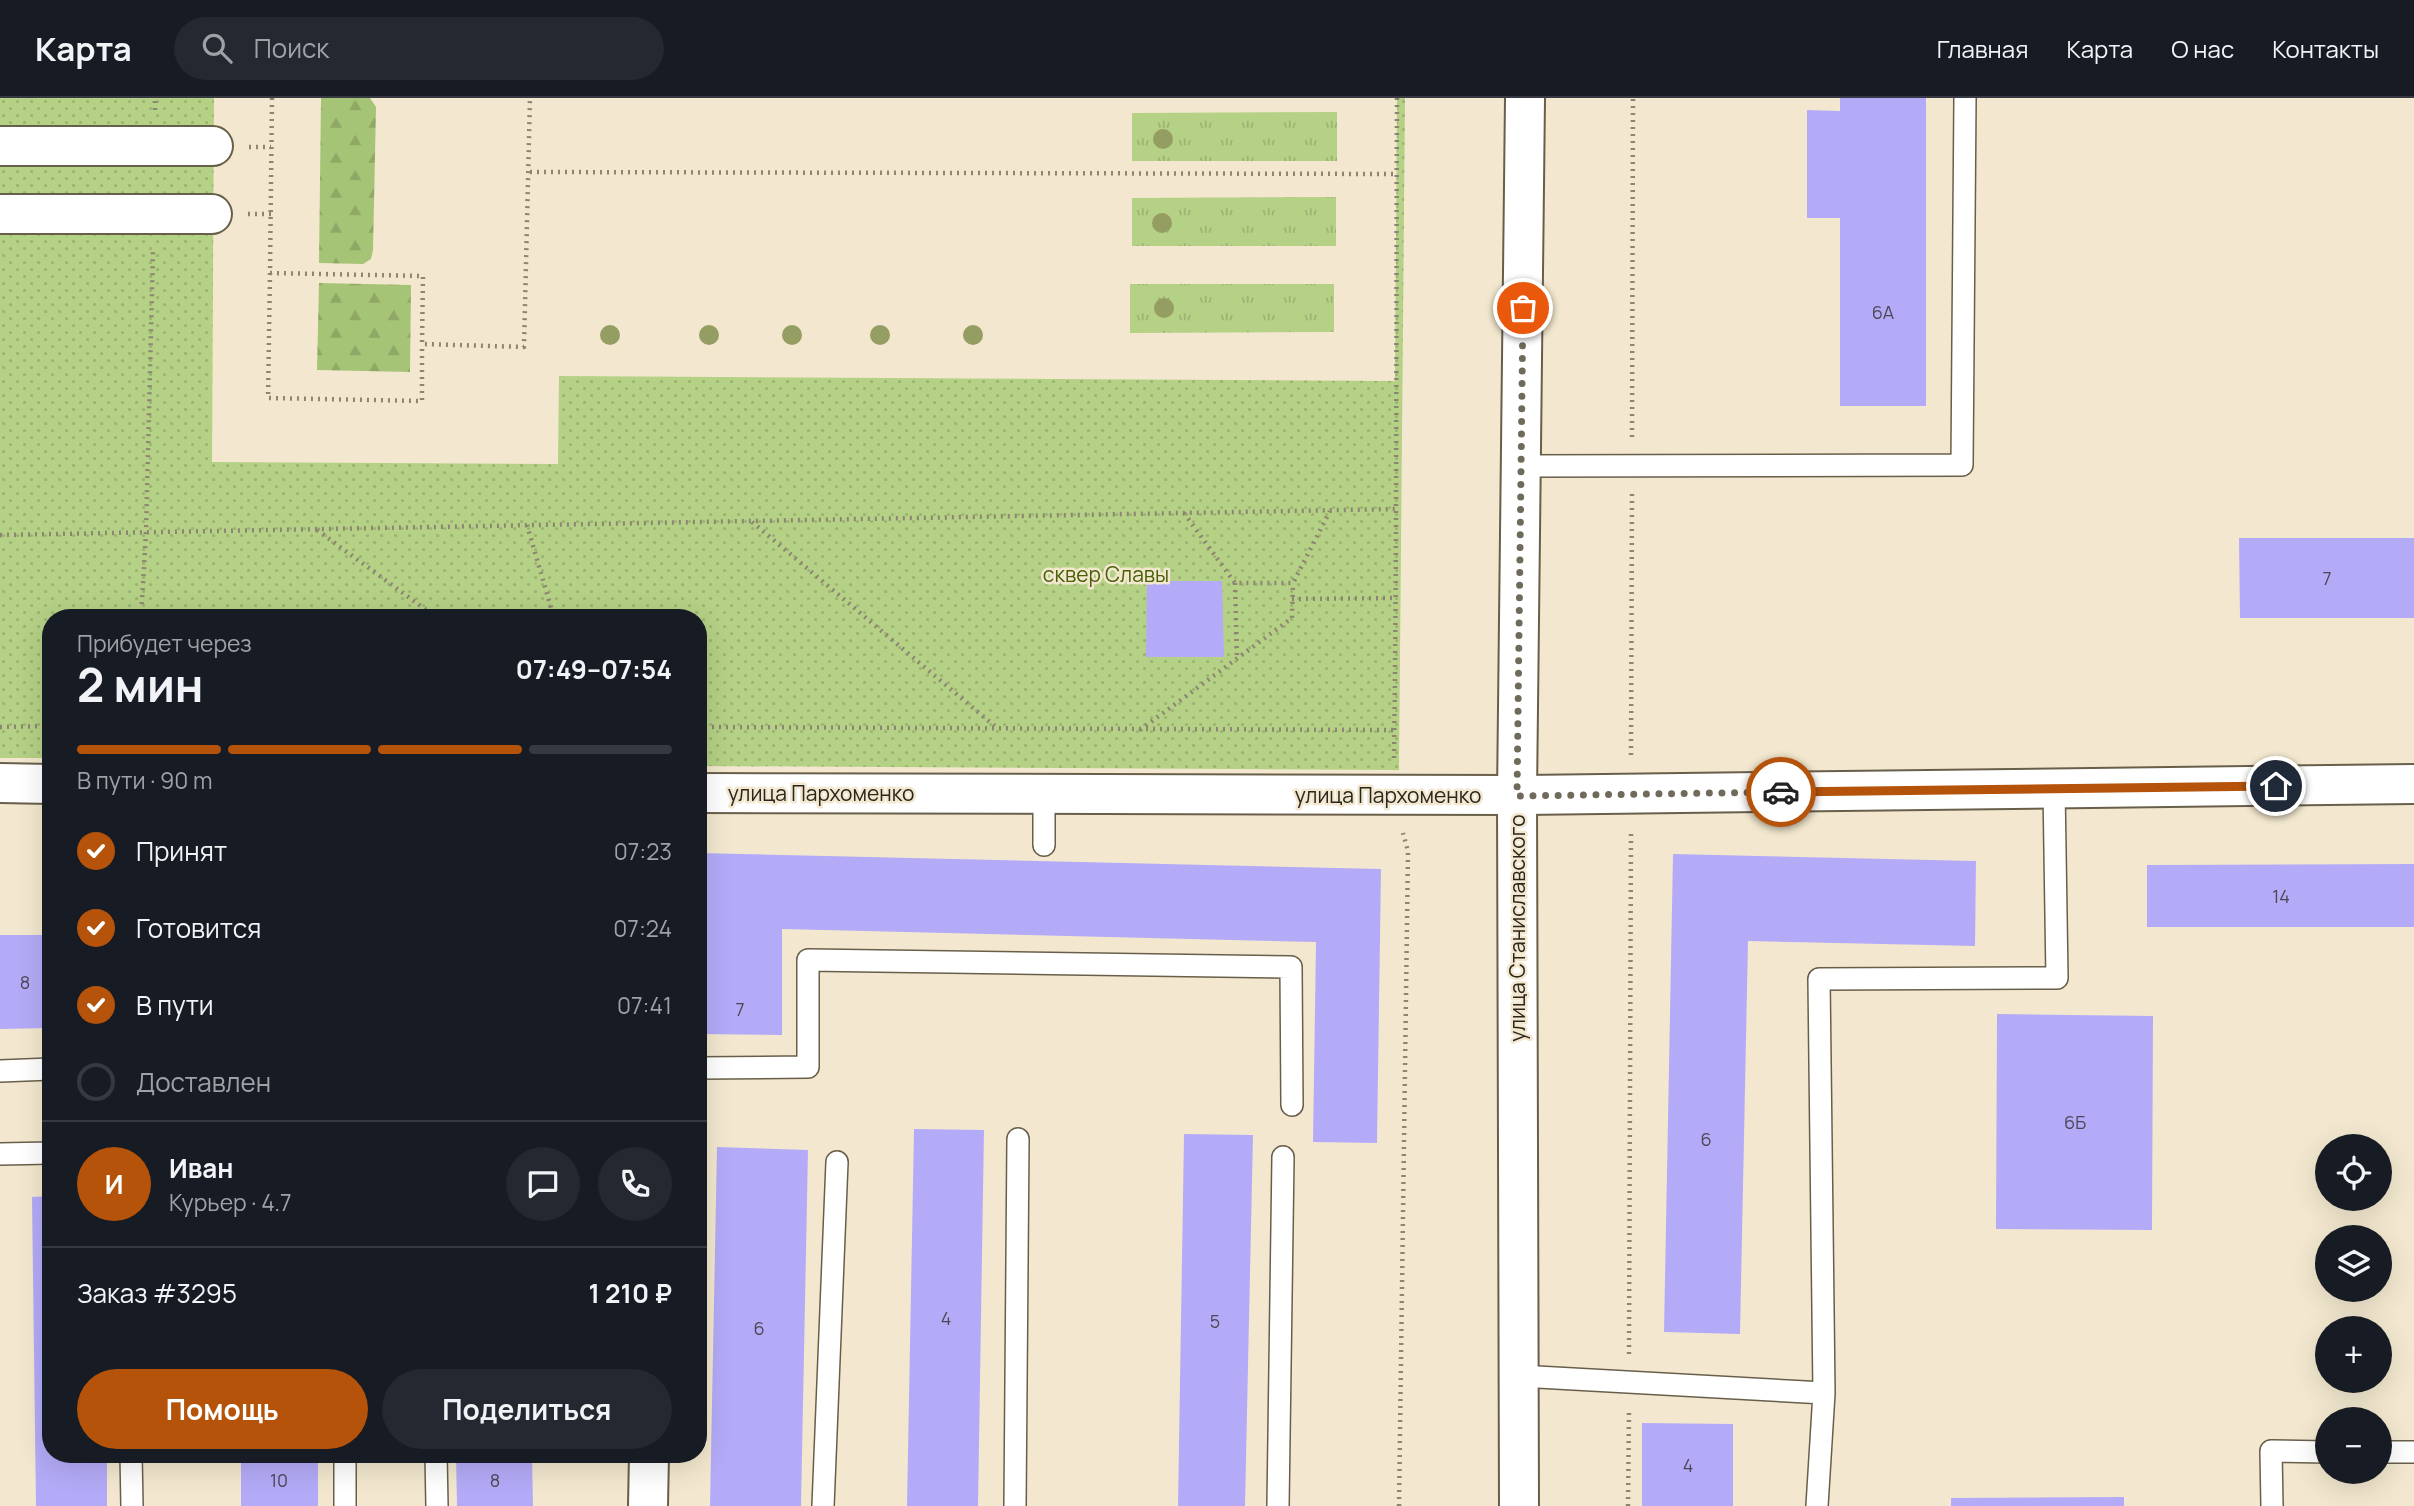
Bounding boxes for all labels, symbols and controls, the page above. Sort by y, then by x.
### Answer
search box [174,17,664,80]
text: Карта [35,26,132,71]
icon: search [198,29,236,67]
text: Поиск [254,30,329,66]
text: Главная [1937,32,2028,65]
text: Карта [2066,32,2133,65]
text: О нас [2171,32,2234,65]
text: Контакты [2272,32,2379,65]
pin [1493,278,1553,338]
icon: bag [1504,289,1542,327]
house number: 6А [1872,300,1895,324]
park label: сквер Славы [1043,560,1169,588]
house number: 7 [2322,566,2332,590]
text: Прибудет через [77,627,252,659]
text: 07:49–07:54 [516,651,672,687]
text: 2 мин [77,653,204,716]
pin [2246,756,2306,816]
courier [1746,757,1816,827]
text: В пути · 90 m [77,764,212,796]
icon: home [2257,767,2295,805]
icon: car [1762,773,1800,811]
street label: улица Пархоменко [728,779,914,807]
street label: улица Пархоменко [1295,781,1481,809]
street label: улица Станиславского [1503,814,1531,1042]
icon: check [77,832,115,870]
text: Принят [136,833,227,869]
text: 07:23 [614,835,672,867]
house number: 14 [2272,884,2290,908]
icon: check [77,909,115,947]
text: Готовится [136,910,261,946]
text: 07:24 [613,912,672,944]
house number: 8 [20,970,30,994]
icon: check [77,986,115,1024]
text: В пути [136,987,214,1023]
text: 07:41 [617,989,672,1021]
house number: 7 [735,997,745,1021]
text: Доставлен [136,1064,271,1100]
house number: 6Б [2064,1110,2086,1134]
house number: 6 [1700,1127,1712,1151]
map controls [2315,1134,2392,1484]
button: locate [2315,1134,2392,1211]
button: chat [506,1147,580,1221]
button: phone [598,1147,672,1221]
text: Иван [169,1150,233,1186]
text: И [105,1166,123,1202]
text: Курьер · 4.7 [169,1186,292,1218]
button: layers [2315,1225,2392,1302]
text: Заказ #3295 [77,1275,237,1311]
text: 1 210 ₽ [588,1275,672,1311]
house number: 4 [941,1306,951,1330]
house number: 5 [1210,1309,1220,1333]
house number: 6 [753,1316,765,1340]
button: + [2315,1316,2392,1393]
button: Помощь [77,1369,368,1449]
button: Поделиться [382,1369,672,1449]
button: − [2315,1407,2392,1484]
house number: 4 [1683,1453,1693,1477]
house number: 10 [270,1468,288,1492]
house number: 8 [490,1468,500,1492]

